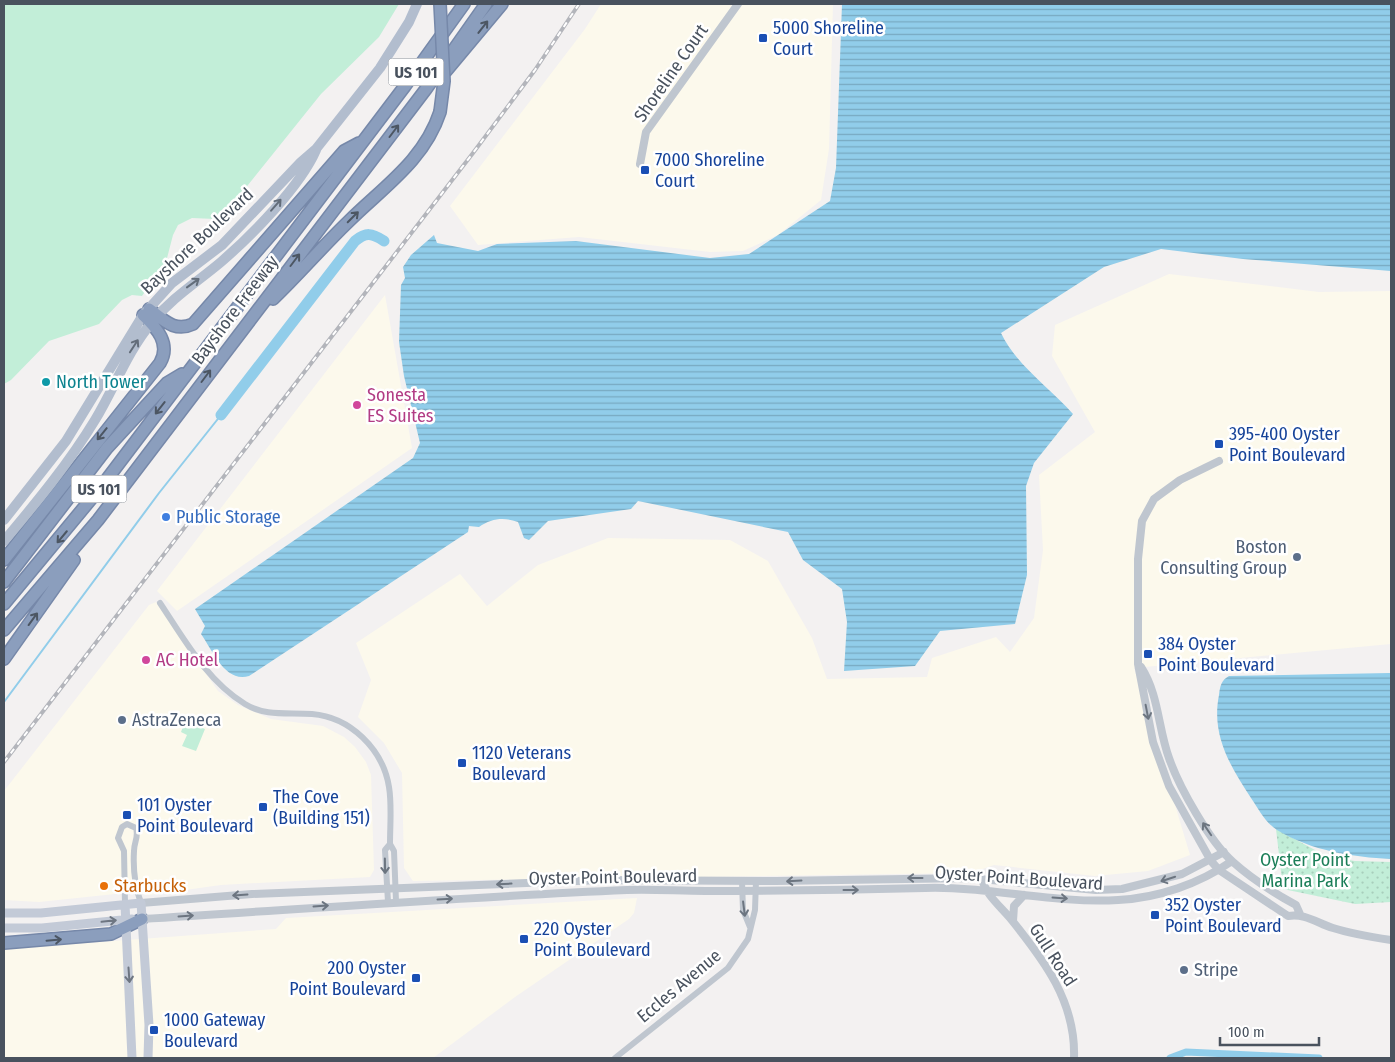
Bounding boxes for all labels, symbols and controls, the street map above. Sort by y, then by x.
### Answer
place label: 5000 Shoreline Court [773,17,884,60]
street label: Shoreline Court [629,20,713,126]
one-way arrow [478,21,489,34]
marker: 5000 Shoreline Court [757,32,769,44]
road number: US 101 [388,58,444,86]
one-way arrow [389,124,399,138]
place label: 7000 Shoreline Court [655,149,765,192]
marker: 7000 Shoreline Court [639,164,651,176]
street label: Bayshore Boulevard [136,183,258,299]
one-way arrow [270,199,282,212]
one-way arrow [347,211,359,223]
street label: Bayshore Freeway [187,251,283,369]
one-way arrow [290,254,301,267]
one-way arrow [186,278,200,288]
one-way arrow [129,340,139,354]
one-way arrow [201,370,212,383]
place label: North Tower [56,371,147,393]
marker: North Tower [40,376,52,388]
place label: Sonesta ES Suites [367,384,434,427]
marker: Sonesta ES Suites [351,399,363,411]
one-way arrow [155,401,165,415]
place label: 395-400 Oyster Point Boulevard [1229,423,1346,466]
one-way arrow [97,427,108,440]
marker: 395-400 Oyster Point Boulevard [1213,438,1225,450]
road number: US 101 [72,476,126,502]
place label: Public Storage [176,506,281,528]
marker: Public Storage [160,511,172,523]
one-way arrow [56,530,67,543]
place label: Boston Consulting Group [1160,536,1287,579]
marker: Boston Consulting Group [1291,551,1303,563]
one-way arrow [28,613,38,627]
place label: 384 Oyster Point Boulevard [1158,633,1275,676]
marker: 384 Oyster Point Boulevard [1142,648,1154,660]
place label: AC Hotel [156,649,219,671]
marker: AC Hotel [140,654,152,666]
one-way arrow [1142,703,1152,719]
place label: AstraZeneca [132,709,221,731]
marker: AstraZeneca [116,714,128,726]
place label: 1120 Veterans Boulevard [472,742,571,785]
marker: 1120 Veterans Boulevard [456,757,468,769]
place label: The Cove (Building 151) [273,786,370,829]
place label: 101 Oyster Point Boulevard [137,794,254,837]
marker: The Cove (Building 151) [257,801,269,813]
marker: 101 Oyster Point Boulevard [121,809,133,821]
one-way arrow [1202,822,1212,836]
park label: Oyster Point Marina Park [1260,849,1350,892]
one-way arrow [381,858,390,874]
street label: Oyster Point Boulevard [934,861,1104,895]
street label: Oyster Point Boulevard [529,865,697,889]
one-way arrow [908,873,924,883]
place label: Starbucks [114,875,187,897]
one-way arrow [1160,875,1176,884]
one-way arrow [786,876,802,885]
marker: Starbucks [98,880,110,892]
one-way arrow [496,880,512,889]
one-way arrow [843,886,859,895]
one-way arrow [233,890,249,899]
one-way arrow [1052,893,1068,903]
place label: 352 Oyster Point Boulevard [1165,894,1282,937]
one-way arrow [437,895,453,904]
one-way arrow [313,901,329,910]
one-way arrow [739,901,749,917]
marker: 352 Oyster Point Boulevard [1149,909,1161,921]
one-way arrow [178,911,194,920]
one-way arrow [101,917,117,926]
place label: 220 Oyster Point Boulevard [534,918,651,961]
street label: Gull Road [1024,919,1082,991]
marker: 220 Oyster Point Boulevard [518,933,530,945]
one-way arrow [46,935,62,945]
street label: Eccles Avenue [633,944,725,1027]
place label: 200 Oyster Point Boulevard [289,957,407,1000]
place label: Stripe [1194,959,1238,981]
marker: Stripe [1178,964,1190,976]
one-way arrow [125,967,134,983]
marker: 200 Oyster Point Boulevard [410,972,422,984]
place label: 1000 Gateway Boulevard [164,1009,265,1052]
scale bar [1220,1014,1319,1046]
text: 100 m [1228,1023,1265,1041]
marker: 1000 Gateway Boulevard [148,1024,160,1036]

